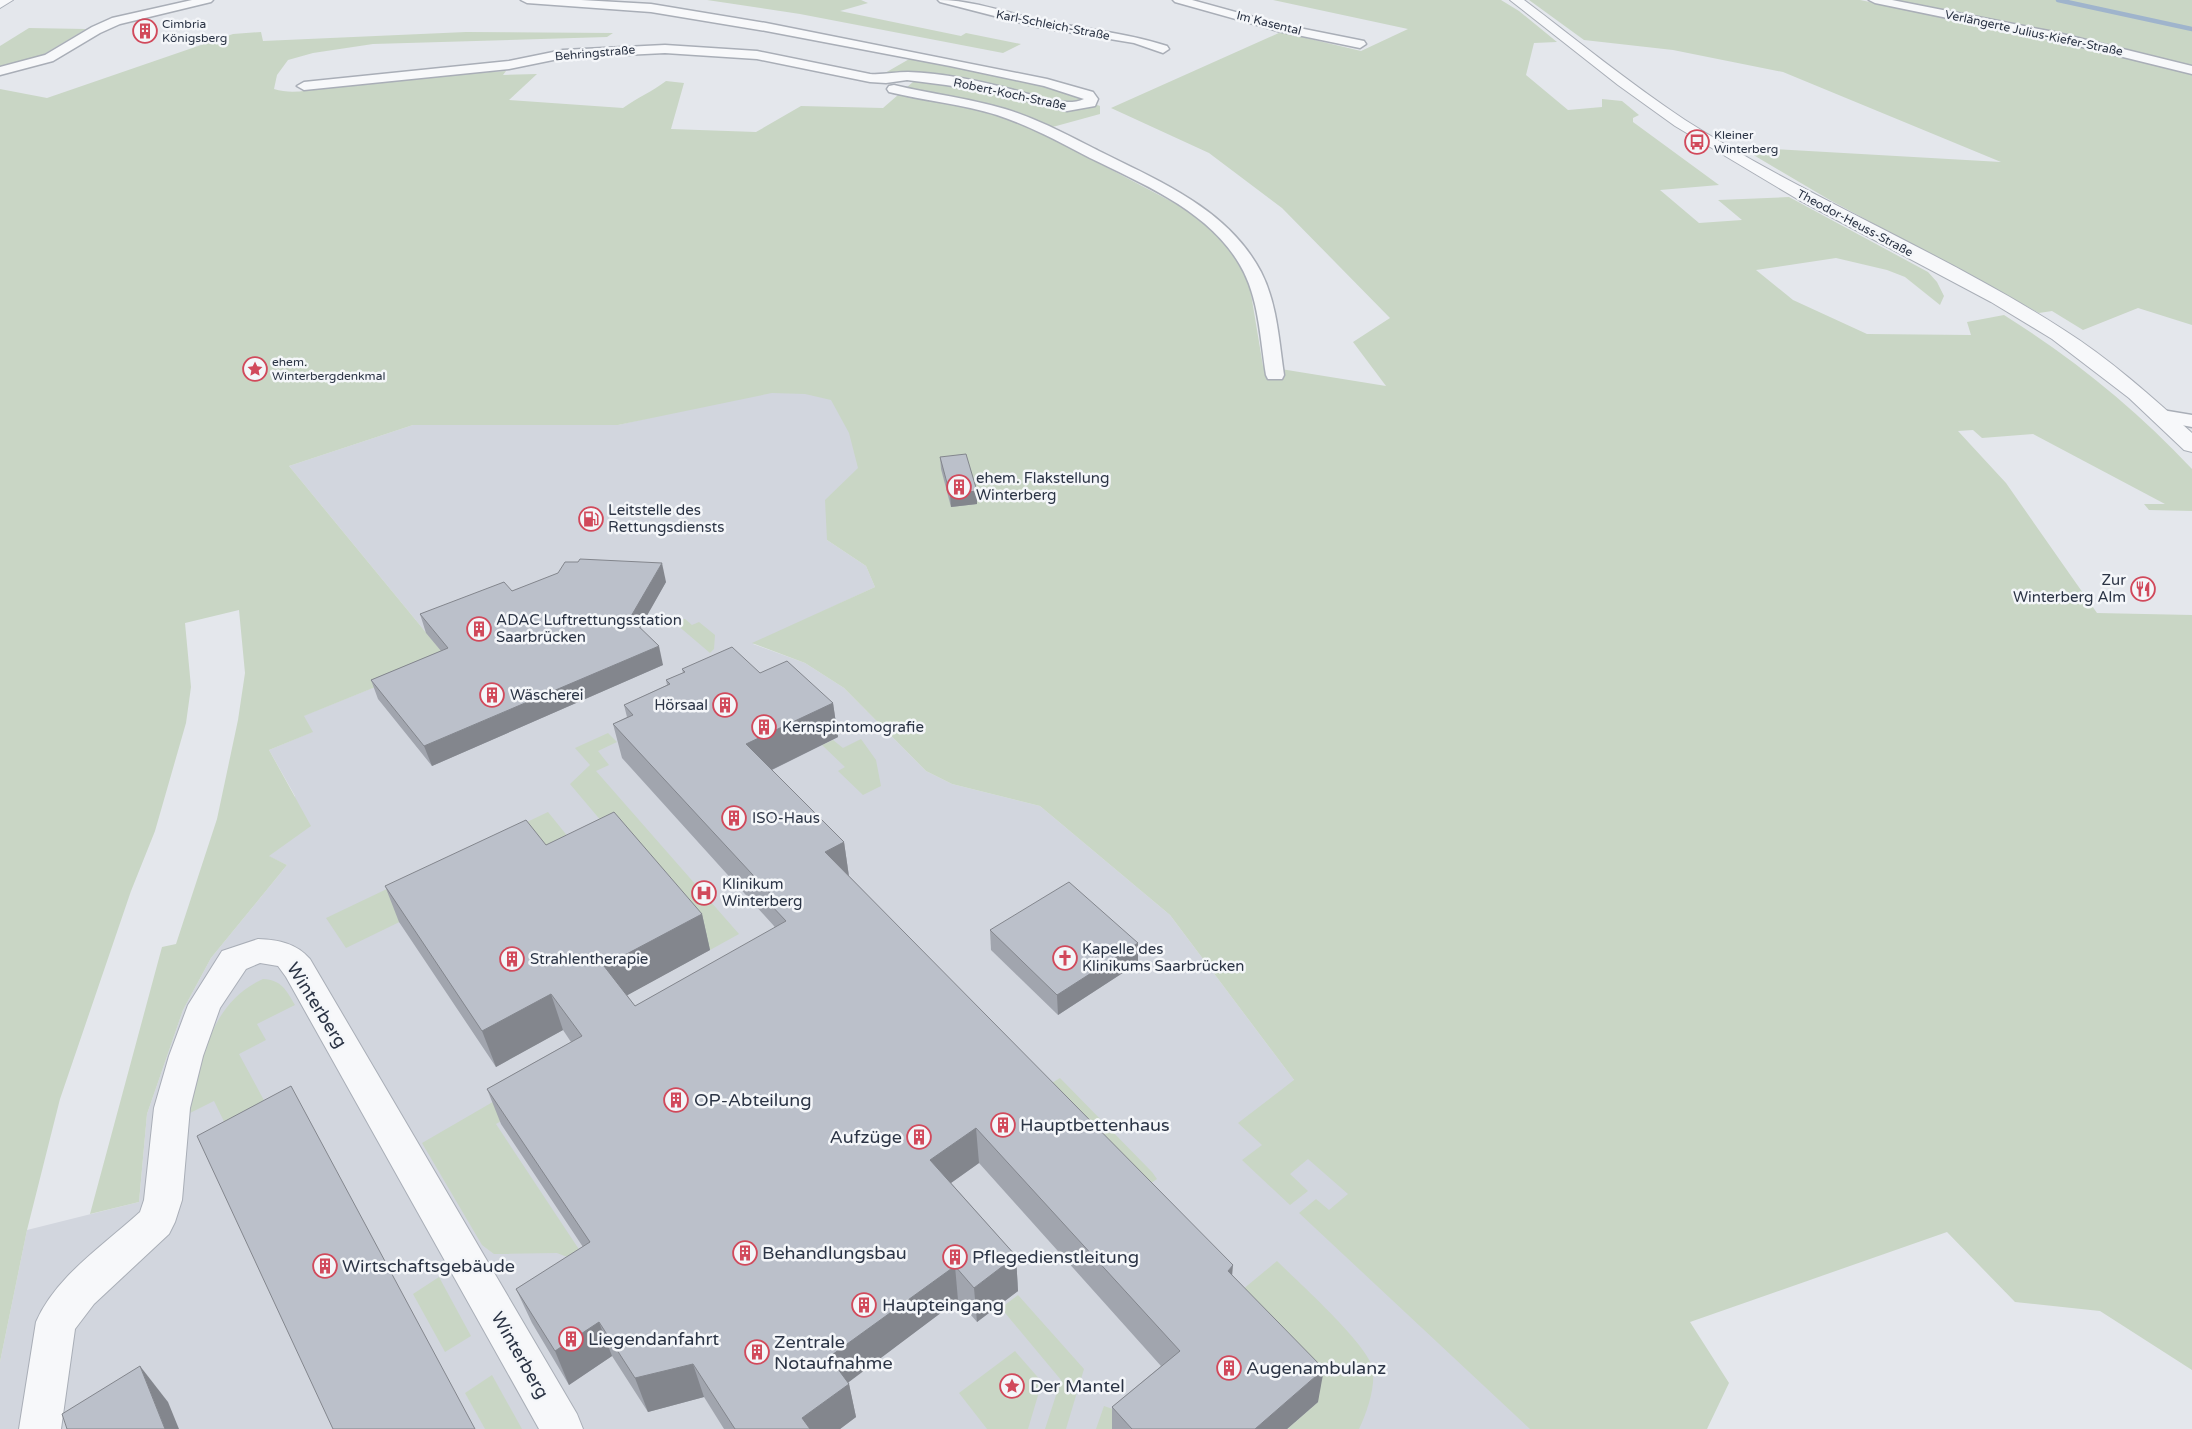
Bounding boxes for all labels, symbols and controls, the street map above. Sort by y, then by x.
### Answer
street label: Karl-Schleich-Straße [995,7,1111,43]
street label: Verlängerte Julius-Kiefer-Straße [1944,7,2124,59]
street label: Im Kasental [1235,8,1303,38]
place label: Cimbria Königsberg [162,17,227,45]
building icon: Cimbria Königsberg [132,18,158,44]
street label: Behringstraße [554,42,636,63]
street label: Robert-Koch-Straße [952,75,1068,113]
place label: Kleiner Winterberg [1714,128,1778,156]
bus stop icon: Kleiner Winterberg [1684,129,1710,155]
street label: Theodor-Heuss-Straße [1795,186,1916,260]
place label: ehem. Winterbergdenkmal [272,355,385,383]
place icon: ehem. Winterbergdenkmal [242,356,268,382]
place label: ehem. Flakstellung Winterberg [976,469,1109,504]
building icon: ehem. Flakstellung Winterberg [946,474,972,500]
place label: Leitstelle des Rettungsdiensts [608,501,724,536]
fuel station icon: Leitstelle des Rettungsdiensts [578,506,604,532]
place label: Zur Winterberg Alm [2013,571,2126,606]
restaurant icon: Zur Winterberg Alm [2130,576,2156,602]
place label: ADAC Luftrettungsstation Saarbrücken [496,611,682,646]
building icon: ADAC Luftrettungsstation Saarbrücken [466,616,492,642]
building icon: Wäscherei [479,682,505,708]
place label: Wäscherei [510,686,584,704]
building icon: Hörsaal [712,692,738,718]
place label: Hörsaal [654,696,708,714]
building icon: Kernspintomografie [751,714,777,740]
place label: Kernspintomografie [782,718,924,736]
building icon: ISO-Haus [721,805,747,831]
place label: ISO-Haus [752,809,820,827]
place label: Klinikum Winterberg [722,875,803,910]
hospital icon: Klinikum Winterberg [691,880,717,906]
place label: Kapelle des Klinikums Saarbrücken [1082,940,1244,975]
church icon: Kapelle des Klinikums Saarbrücken [1052,945,1078,971]
building icon: Strahlentherapie [499,946,525,972]
place label: Strahlentherapie [530,950,648,968]
street label: Winterberg [282,958,352,1052]
building icon: OP-Abteilung [663,1087,689,1113]
place label: OP-Abteilung [694,1089,812,1111]
building icon: Hauptbettenhaus [990,1112,1016,1138]
place label: Hauptbettenhaus [1020,1114,1170,1136]
building icon: Aufzüge [906,1124,932,1150]
place label: Aufzüge [830,1126,902,1148]
building icon: Behandlungsbau [732,1240,758,1266]
place label: Behandlungsbau [762,1242,907,1264]
building icon: Pflegedienstleitung [942,1244,968,1270]
place label: Pflegedienstleitung [972,1246,1139,1268]
building icon: Wirtschaftsgebäude [312,1253,338,1279]
place label: Wirtschaftsgebäude [342,1255,515,1277]
building icon: Haupteingang [851,1292,877,1318]
place label: Haupteingang [882,1294,1004,1316]
street label: Winterberg [486,1308,554,1402]
building icon: Liegendanfahrt [558,1326,584,1352]
place label: Liegendanfahrt [588,1328,719,1350]
place label: Zentrale Notaufnahme [774,1331,893,1374]
building icon: Zentrale Notaufnahme [744,1339,770,1365]
building icon: Augenambulanz [1216,1355,1242,1381]
place label: Augenambulanz [1246,1357,1386,1379]
place icon: Der Mantel [999,1373,1025,1399]
place label: Der Mantel [1030,1375,1125,1397]

